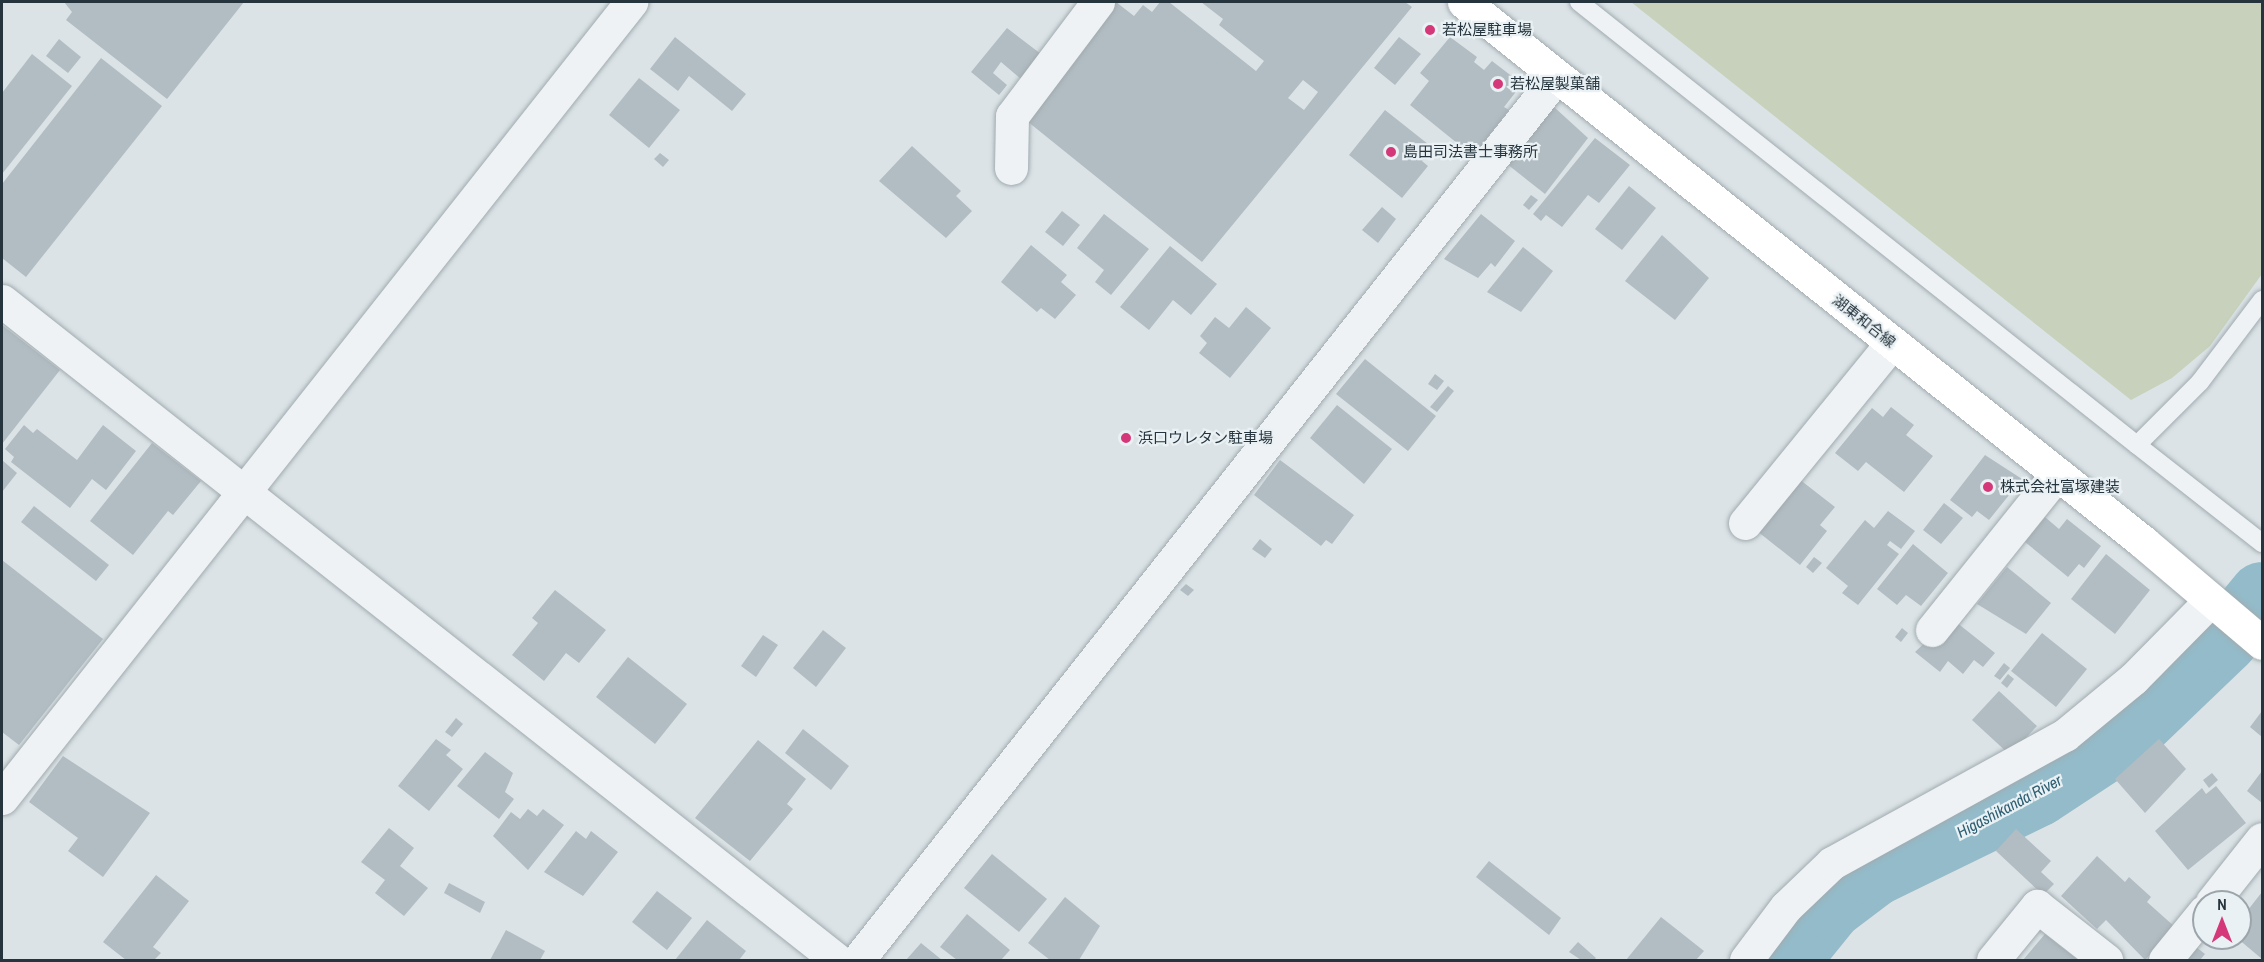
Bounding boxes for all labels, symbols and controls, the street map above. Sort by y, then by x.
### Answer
place label: 若松屋駐車場 [1442,21,1532,39]
marker: 若松屋駐車場 [1423,23,1437,37]
place label: 若松屋製菓舗 [1510,75,1600,93]
marker: 若松屋製菓舗 [1491,77,1505,91]
place label: 島田司法書士事務所 [1403,143,1538,161]
marker: 島田司法書士事務所 [1384,145,1398,159]
street label: 湖東和合線 [1829,291,1899,351]
place label: 浜口ウレタン駐車場 [1138,429,1273,447]
marker: 浜口ウレタン駐車場 [1119,431,1133,445]
place label: 株式会社富塚建装 [2000,478,2120,496]
marker: 株式会社富塚建装 [1981,480,1995,494]
water label: Higashikanda River [1953,770,2065,842]
north arrow [2192,890,2252,950]
text: N [2217,893,2227,915]

